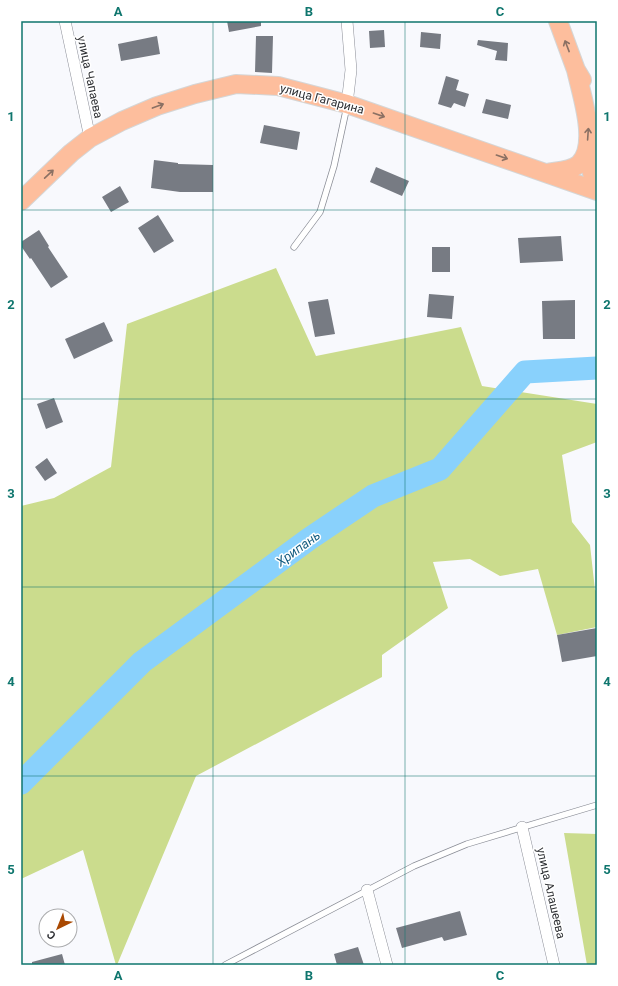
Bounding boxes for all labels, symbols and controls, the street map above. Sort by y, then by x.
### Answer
text: A [114,4,123,19]
text: B [305,4,313,19]
text: C [496,4,505,19]
street label: улица Чапаева [74,35,106,119]
one-way arrow [563,40,571,52]
street label: улица Гагарина [278,81,366,117]
one-way arrow [152,101,164,109]
text: 1 [7,109,15,124]
text: 1 [603,109,611,124]
one-way arrow [373,112,386,119]
one-way arrow [585,128,592,141]
one-way arrow [496,154,508,162]
one-way arrow [44,169,54,178]
text: 2 [7,297,15,312]
text: 2 [603,297,611,312]
text: 3 [7,486,15,501]
text: 3 [603,486,611,501]
water label: Хрипань [273,527,323,570]
text: 4 [7,674,15,689]
text: 4 [603,674,611,689]
street label: улица Алашеева [534,846,568,940]
text: 5 [7,862,15,877]
text: 5 [603,862,611,877]
north arrow [38,908,78,948]
text: С [44,928,59,942]
text: A [114,968,123,983]
text: B [305,968,313,983]
text: C [496,968,505,983]

